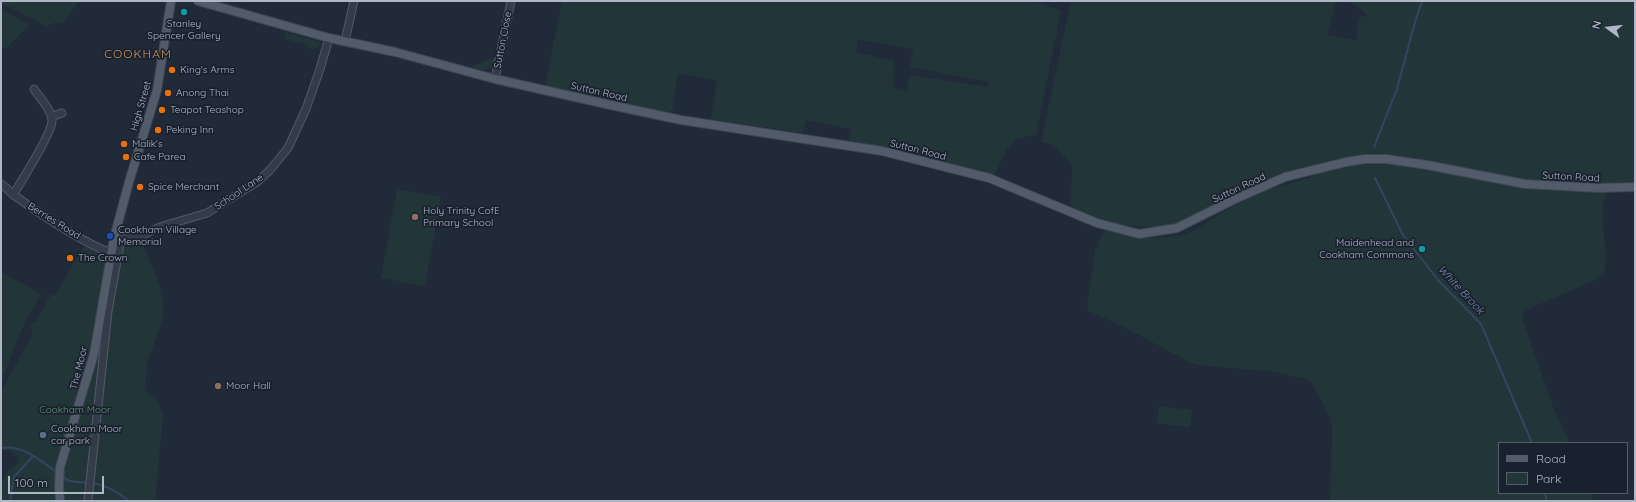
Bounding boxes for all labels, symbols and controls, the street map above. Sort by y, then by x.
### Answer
marker: Stanley Spencer Gallery [179,7,189,17]
north arrow [1588,8,1628,48]
street label: Sutton Close [492,11,514,69]
place label: Stanley Spencer Gallery [147,18,221,42]
text: N [1589,19,1604,31]
district label: COOKHAM [104,47,172,61]
place label: King's Arms [180,64,234,76]
marker: King's Arms [167,65,177,75]
street label: High Street [128,80,154,132]
street label: Sutton Road [570,80,628,104]
place label: Anong Thai [176,87,229,99]
marker: Anong Thai [163,88,173,98]
place label: Teapot Teashop [170,104,244,116]
marker: Teapot Teashop [157,105,167,115]
place label: Peking Inn [166,124,214,136]
marker: Peking Inn [153,125,163,135]
street label: Sutton Road [889,137,947,163]
place label: Malik's [132,138,163,150]
marker: Malik's [119,139,129,149]
place label: Cafe Parea [134,151,186,163]
marker: Cafe Parea [121,152,131,162]
street label: Sutton Road [1210,170,1268,206]
street label: Sutton Road [1542,170,1600,184]
street label: School Lane [212,171,266,213]
place label: Spice Merchant [148,181,219,193]
marker: Spice Merchant [135,182,145,192]
street label: Berries Road [25,200,83,242]
place label: Holy Trinity CofE Primary School [423,205,500,228]
marker: Holy Trinity CofE Primary School [410,212,420,222]
place label: Cookham Village Memorial [118,224,197,248]
marker: Cookham Village Memorial [105,231,115,241]
place label: Maidenhead and Cookham Commons [1319,237,1414,260]
marker: Maidenhead and Cookham Commons [1417,244,1427,254]
place label: The Crown [78,252,128,264]
marker: The Crown [65,253,75,263]
water label: White Brook [1435,263,1487,317]
street label: The Moor [68,345,90,391]
place label: Moor Hall [226,380,271,392]
marker: Moor Hall [213,381,223,391]
park label: Cookham Moor [39,404,111,416]
place label: Cookham Moor car park [51,423,123,446]
marker: Cookham Moor car park [38,430,48,440]
legend [1498,442,1628,494]
text: Road [1536,451,1566,466]
scale bar [10,468,106,494]
text: Park [1536,471,1561,486]
text: 100 m [15,475,48,490]

